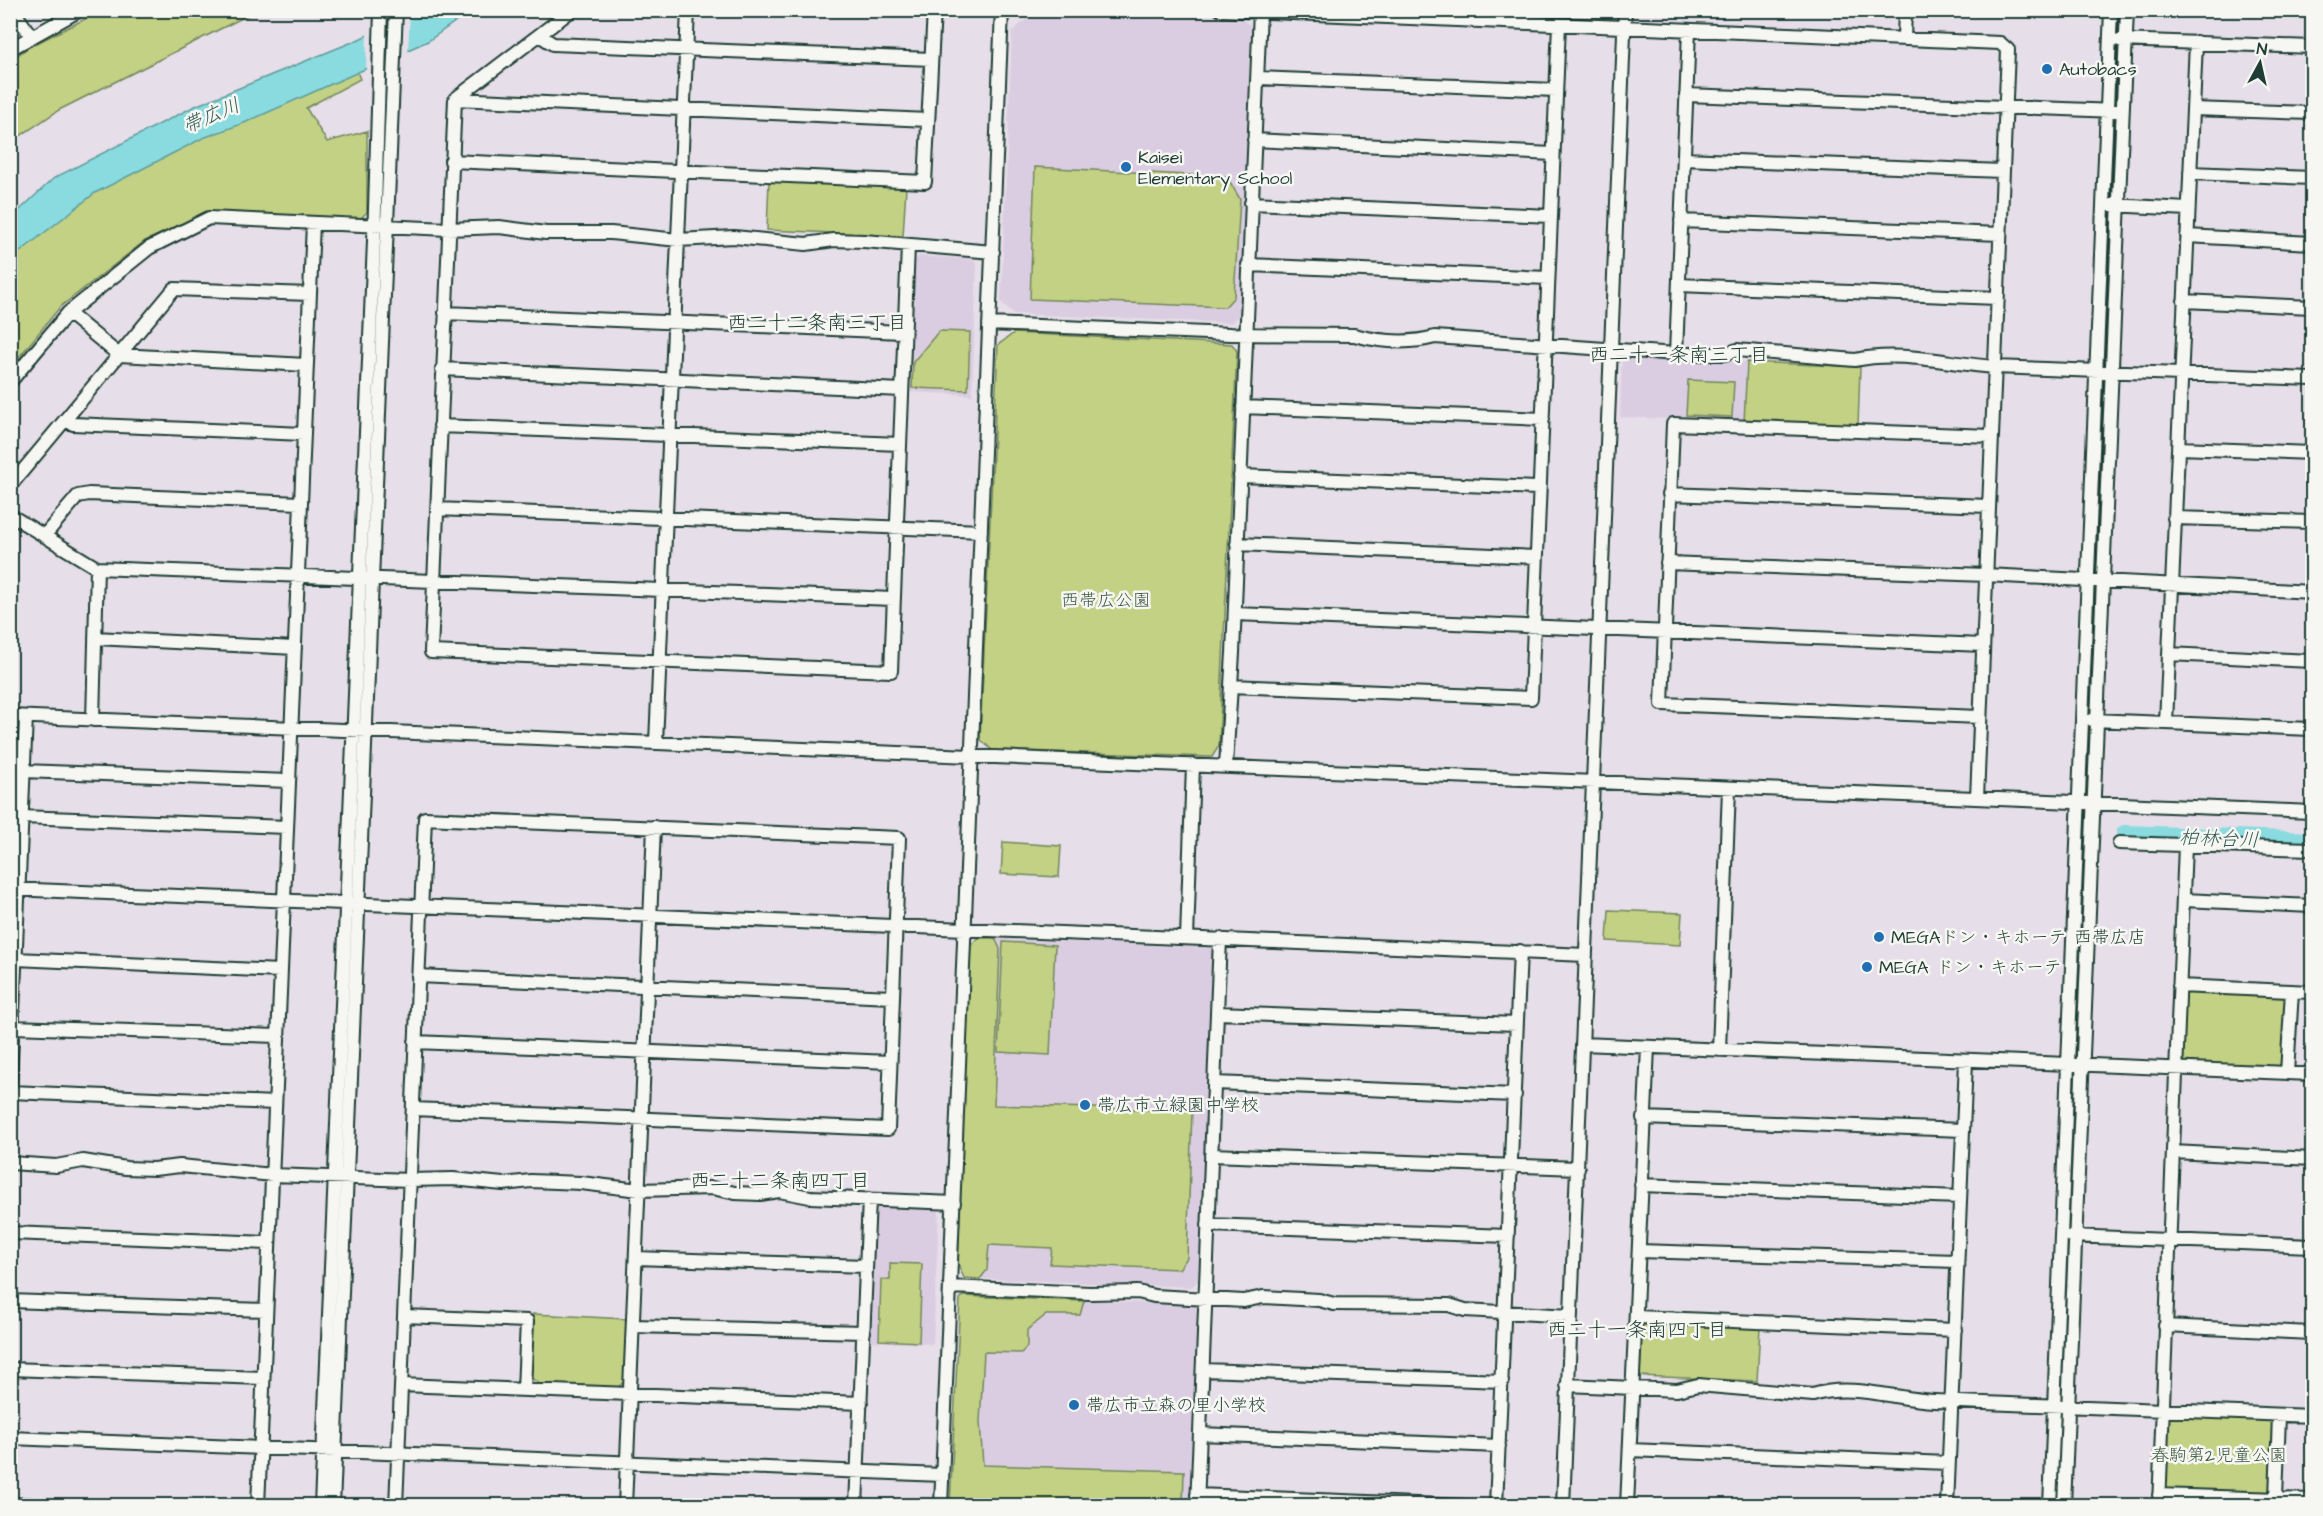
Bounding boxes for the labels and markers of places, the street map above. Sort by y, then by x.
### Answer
place label: Autobacs [2059,57,2137,82]
marker: Autobacs [2040,62,2054,76]
place label: Kaisei Elementary School [1138,145,1293,192]
marker: Kaisei Elementary School [1119,160,1133,174]
place label: MEGAドン・キホーテ 西帯広店 [1891,925,2146,950]
marker: MEGAドン・キホーテ 西帯広店 [1872,930,1886,944]
place label: MEGA ドン・キホーテ [1879,955,2062,980]
marker: MEGA ドン・キホーテ [1860,960,1874,974]
place label: 帯広市立緑園中学校 [1097,1093,1259,1118]
marker: 帯広市立緑園中学校 [1078,1098,1092,1112]
place label: 帯広市立森の里小学校 [1086,1393,1266,1418]
marker: 帯広市立森の里小学校 [1067,1398,1081,1412]

